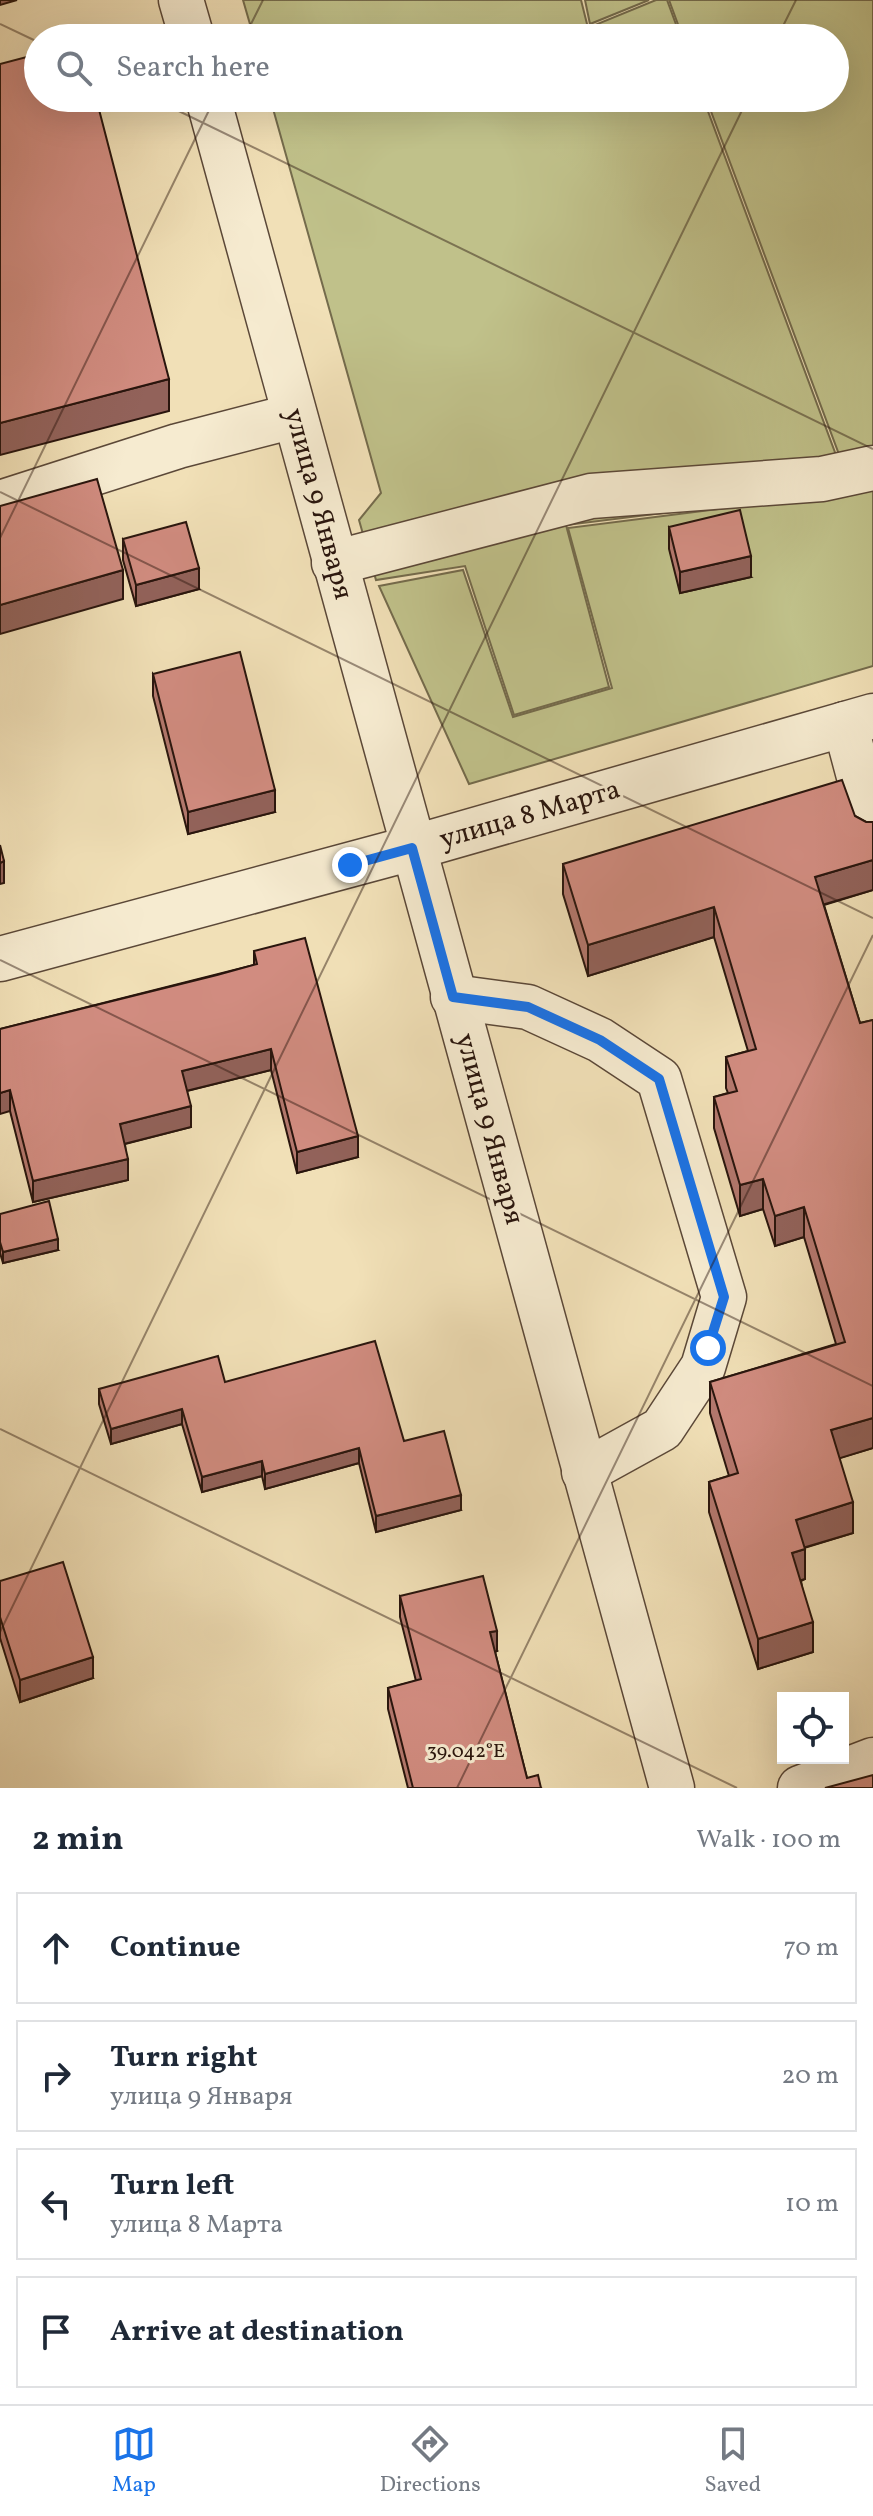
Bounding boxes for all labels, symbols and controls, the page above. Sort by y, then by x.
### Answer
search box [24,24,849,112]
icon: search [52,46,96,90]
text: Search here [116,47,270,89]
street label: улица 9 Января [274,404,362,604]
street label: улица 8 Марта [435,771,625,859]
route end [332,847,368,883]
street label: улица 9 Января [445,1029,533,1229]
route start [690,1330,726,1366]
map controls [777,1692,849,1764]
button: locate [777,1692,849,1764]
text: 39.042°E [427,1738,505,1766]
text: 2 min [32,1817,124,1864]
text: Walk · 100 m [696,1822,841,1858]
icon: ahead [34,1926,78,1970]
text: Continue [110,1927,241,1969]
text: 70 m [784,1930,839,1966]
text: Turn right [110,2037,258,2079]
icon: right [34,2054,78,2098]
text: 20 m [781,2058,839,2094]
text: улица 9 Января [110,2079,292,2115]
text: Turn left [110,2165,234,2207]
icon: left [34,2182,78,2226]
text: 10 m [785,2186,839,2222]
text: улица 8 Марта [110,2207,283,2243]
icon: arrive [34,2310,78,2354]
text: Arrive at destination [110,2311,404,2353]
tab: Map [112,2422,156,2501]
tab: Directions [380,2422,481,2501]
tab: Saved [704,2422,761,2501]

